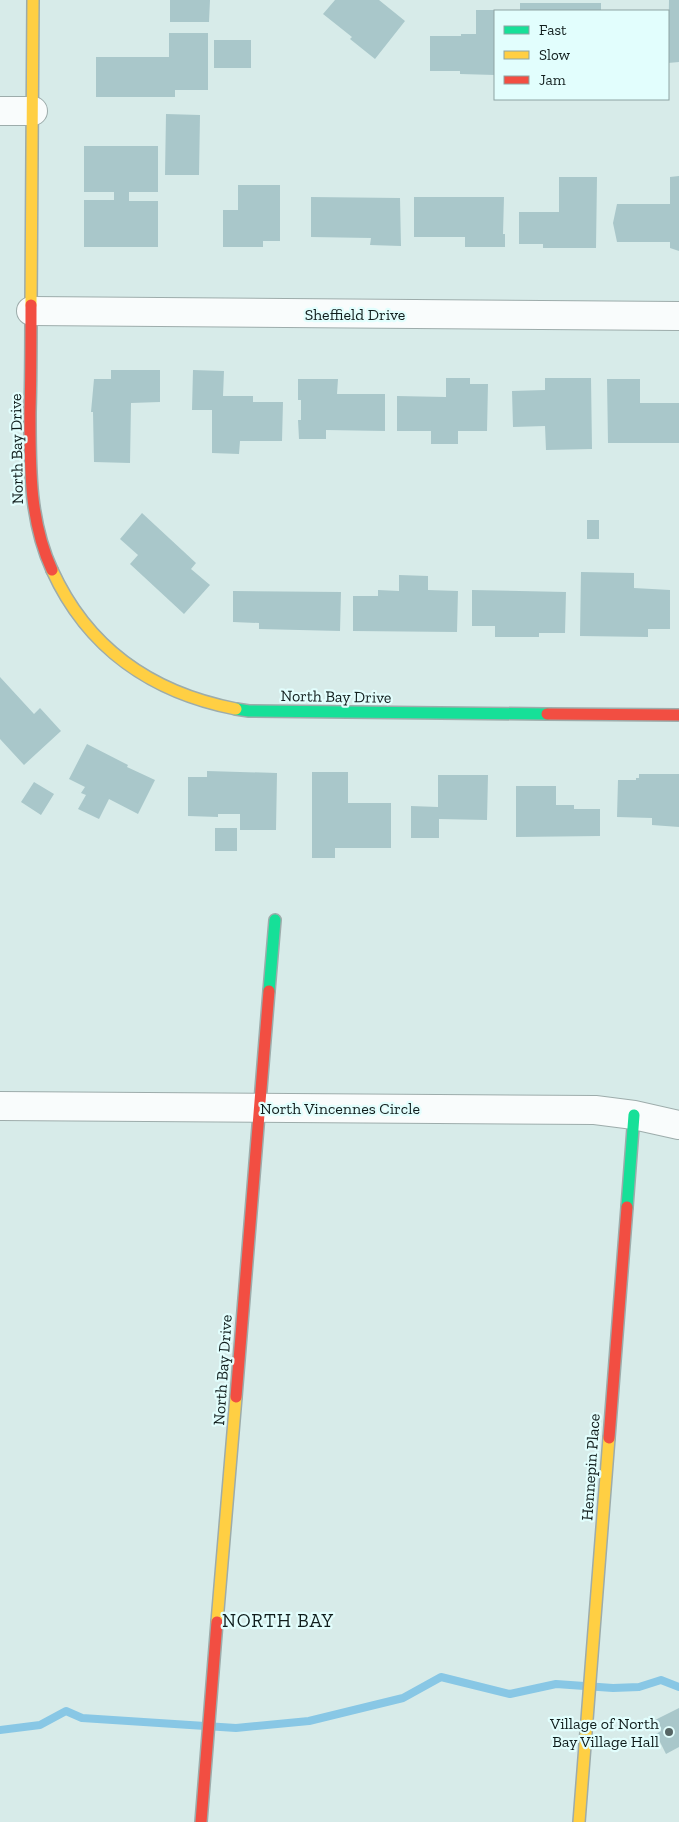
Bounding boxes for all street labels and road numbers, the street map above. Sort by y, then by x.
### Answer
street label: Sheffield Drive [305,305,405,324]
street label: North Bay Drive [6,393,27,505]
street label: North Bay Drive [280,686,392,707]
street label: North Vincennes Circle [260,1099,420,1118]
street label: North Bay Drive [209,1314,236,1426]
street label: Hennepin Place [577,1413,604,1521]

